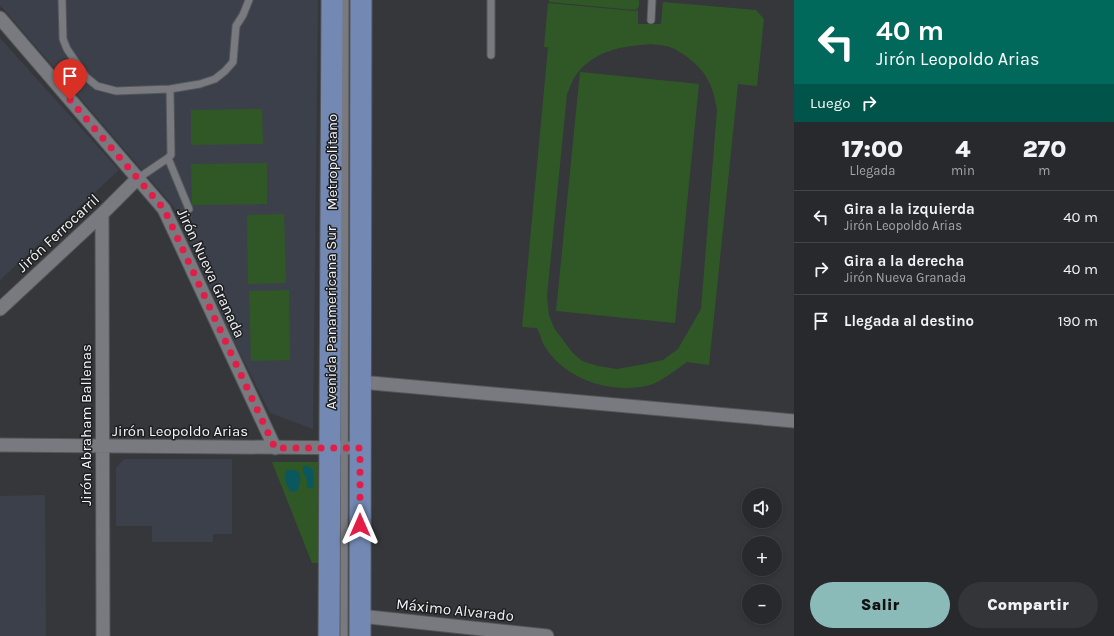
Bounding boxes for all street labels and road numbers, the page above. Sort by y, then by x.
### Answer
street label: Metropolitano [323,114,341,210]
street label: Jirón Ferrocarril [13,190,103,276]
street label: Jirón Nueva Granada [173,205,249,341]
street label: Avenida Panamericana Sur [322,226,340,410]
street label: Jirón Abraham Ballenas [77,344,95,506]
street label: Jirón Leopoldo Arias [112,422,248,440]
street label: Máximo Alvarado [395,595,515,625]

